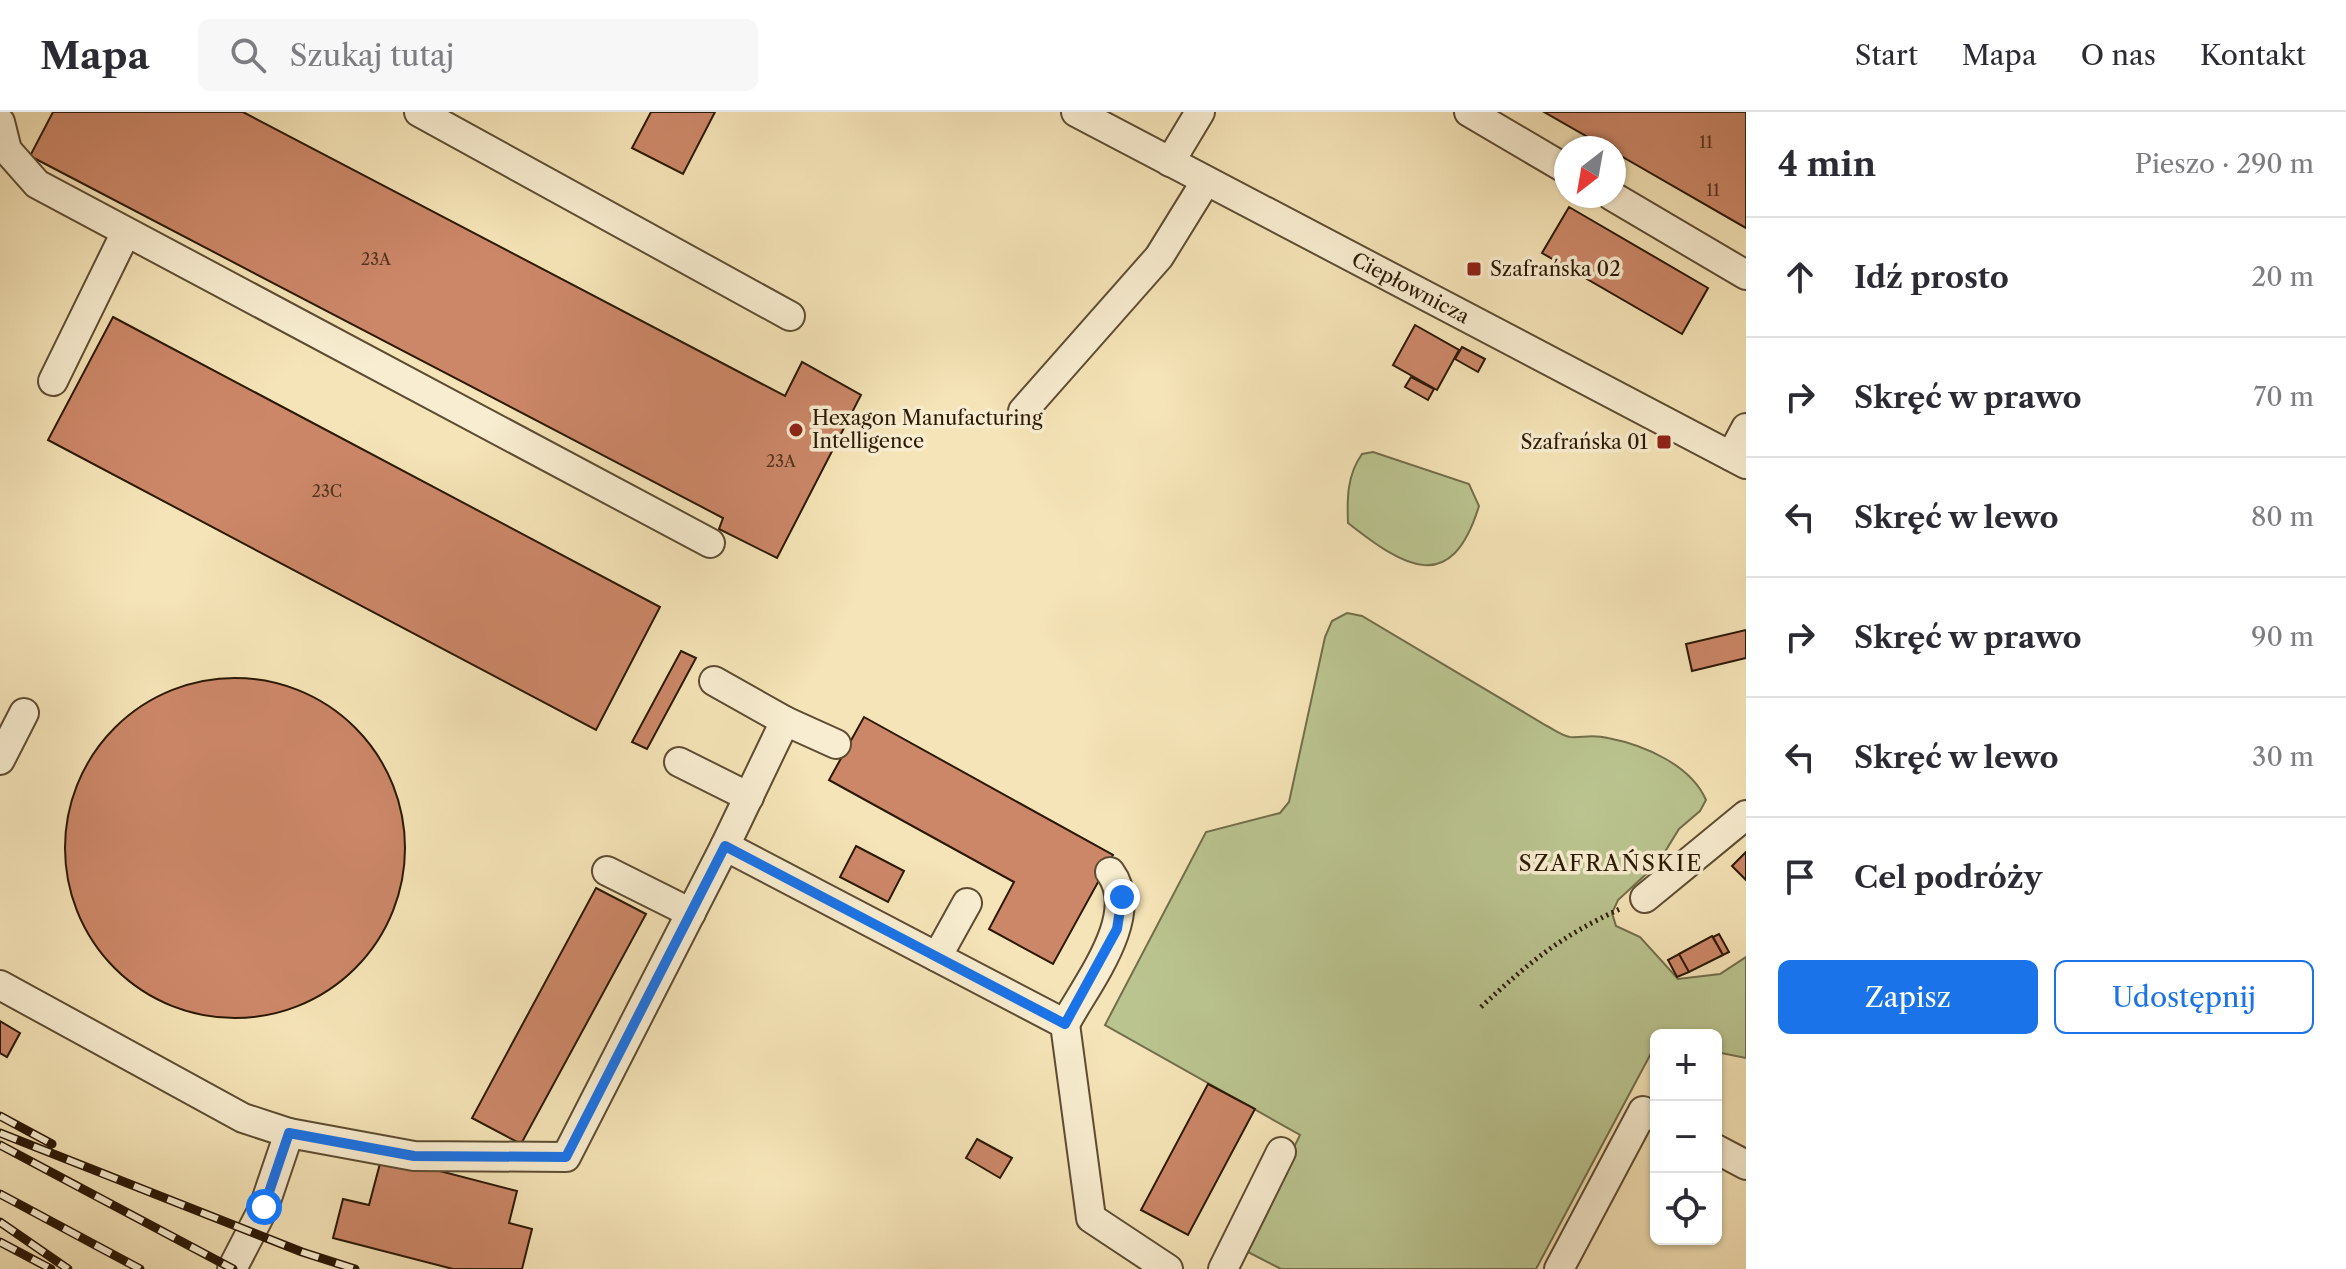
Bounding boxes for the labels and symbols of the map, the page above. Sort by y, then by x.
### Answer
house number: 11 [1699,132,1713,152]
north arrow [1554,136,1626,208]
house number: 11 [1706,180,1720,200]
street label: Ciepłownicza [1348,247,1474,329]
house number: 23A [361,249,392,269]
place label: Szafrańska 02 [1490,257,1621,281]
marker: Szafrańska 02 [1465,260,1483,278]
place label: Hexagon Manufacturing Intelligence [812,406,1043,453]
marker: Hexagon Manufacturing Intelligence [787,421,805,439]
place label: Szafrańska 01 [1520,430,1649,454]
marker: Szafrańska 01 [1655,433,1673,451]
house number: 23A [766,451,797,471]
house number: 23C [312,481,342,501]
district label: SZAFRAŃSKIE [1519,849,1703,877]
route end [1104,879,1140,915]
route start [246,1189,282,1225]

